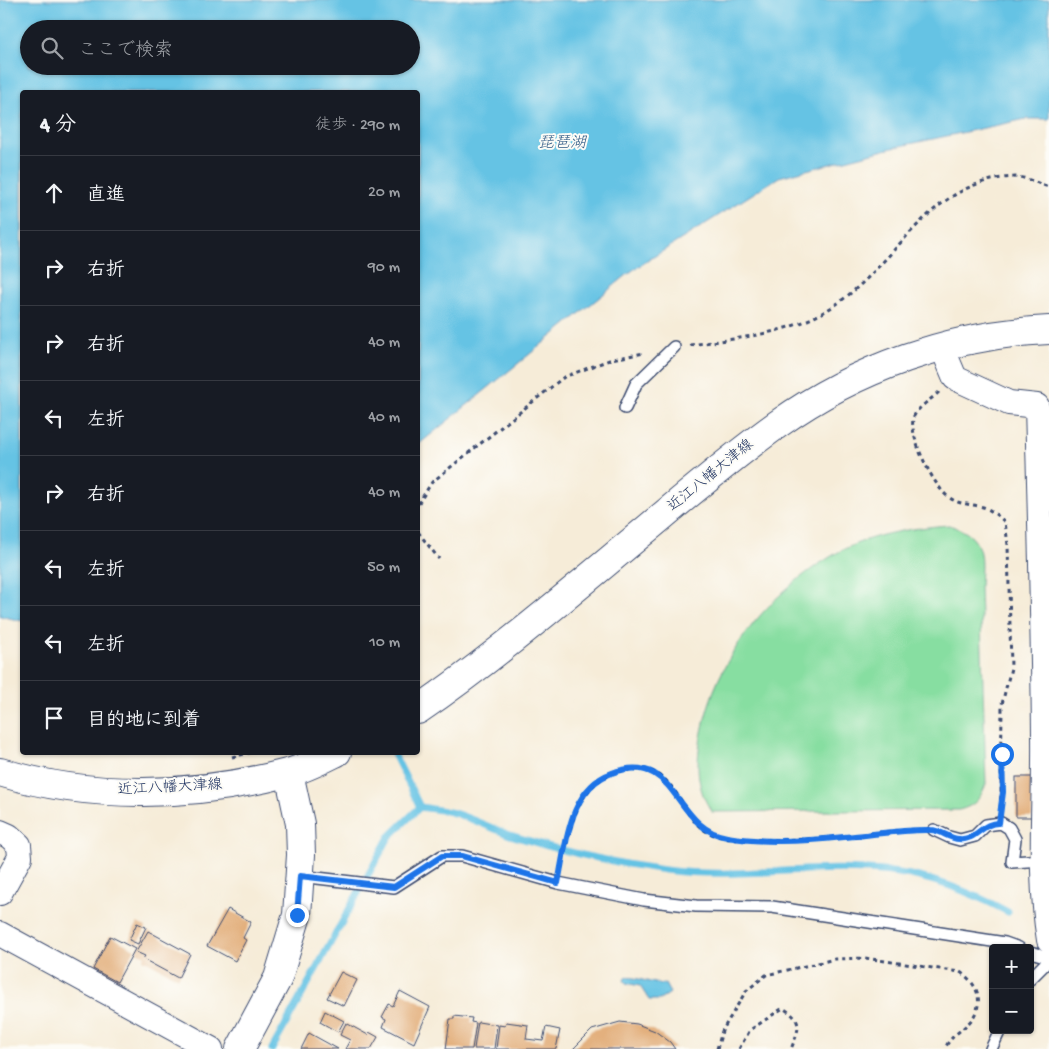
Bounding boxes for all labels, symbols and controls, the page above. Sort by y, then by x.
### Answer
search box [20,20,420,75]
icon: search [38,34,66,62]
text: ここで検索 [78,40,173,63]
text: 4 分 [40,114,76,139]
text: 徒歩 · 290 m [315,117,400,136]
water label: 琵琶湖 [538,134,588,154]
icon: ahead [40,179,68,207]
text: 20 m [368,184,400,203]
text: 直進 [87,185,125,208]
icon: right [40,254,68,282]
text: 90 m [368,259,400,278]
text: 右折 [87,260,125,283]
icon: right [40,329,68,357]
text: 40 m [368,334,400,353]
text: 右折 [87,335,125,358]
icon: left [40,404,68,432]
text: 40 m [368,409,400,428]
text: 左折 [87,410,125,433]
street label: 近江八幡大津線 [664,435,757,516]
icon: right [40,479,68,507]
text: 40 m [368,484,400,503]
text: 右折 [87,485,125,508]
icon: left [40,554,68,582]
text: 50 m [367,559,400,578]
text: 左折 [87,560,125,583]
icon: left [40,629,68,657]
text: 10 m [369,634,400,653]
text: 左折 [87,635,125,658]
icon: arrive [40,704,68,732]
text: 目的地に到着 [87,710,201,733]
route start [991,743,1014,766]
street label: 近江八幡大津線 [117,775,223,800]
route end [286,904,309,927]
map controls [989,944,1034,1034]
button: + [989,944,1034,989]
button: − [989,989,1034,1034]

